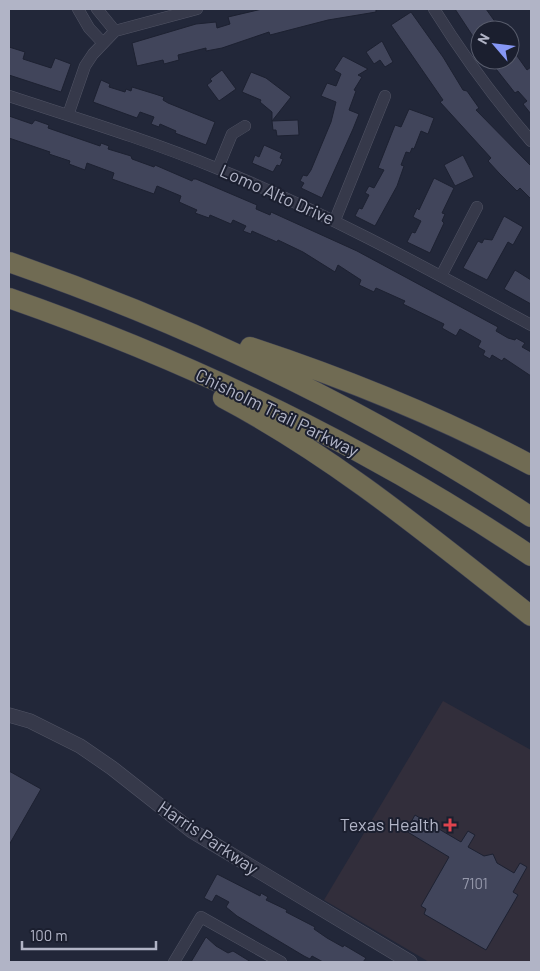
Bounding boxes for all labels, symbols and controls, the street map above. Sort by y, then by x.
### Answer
north arrow [470,20,520,70]
text: N [473,31,493,47]
street label: Lomo Alto Drive [217,159,338,229]
street label: Chisholm Trail Parkway [192,363,363,461]
street label: Harris Parkway [154,795,263,879]
place label: Texas Health [340,813,439,835]
marker: Texas Health [443,818,457,832]
house number: 7101 [462,874,488,892]
scale bar [22,918,156,950]
text: 100 m [30,926,68,944]

